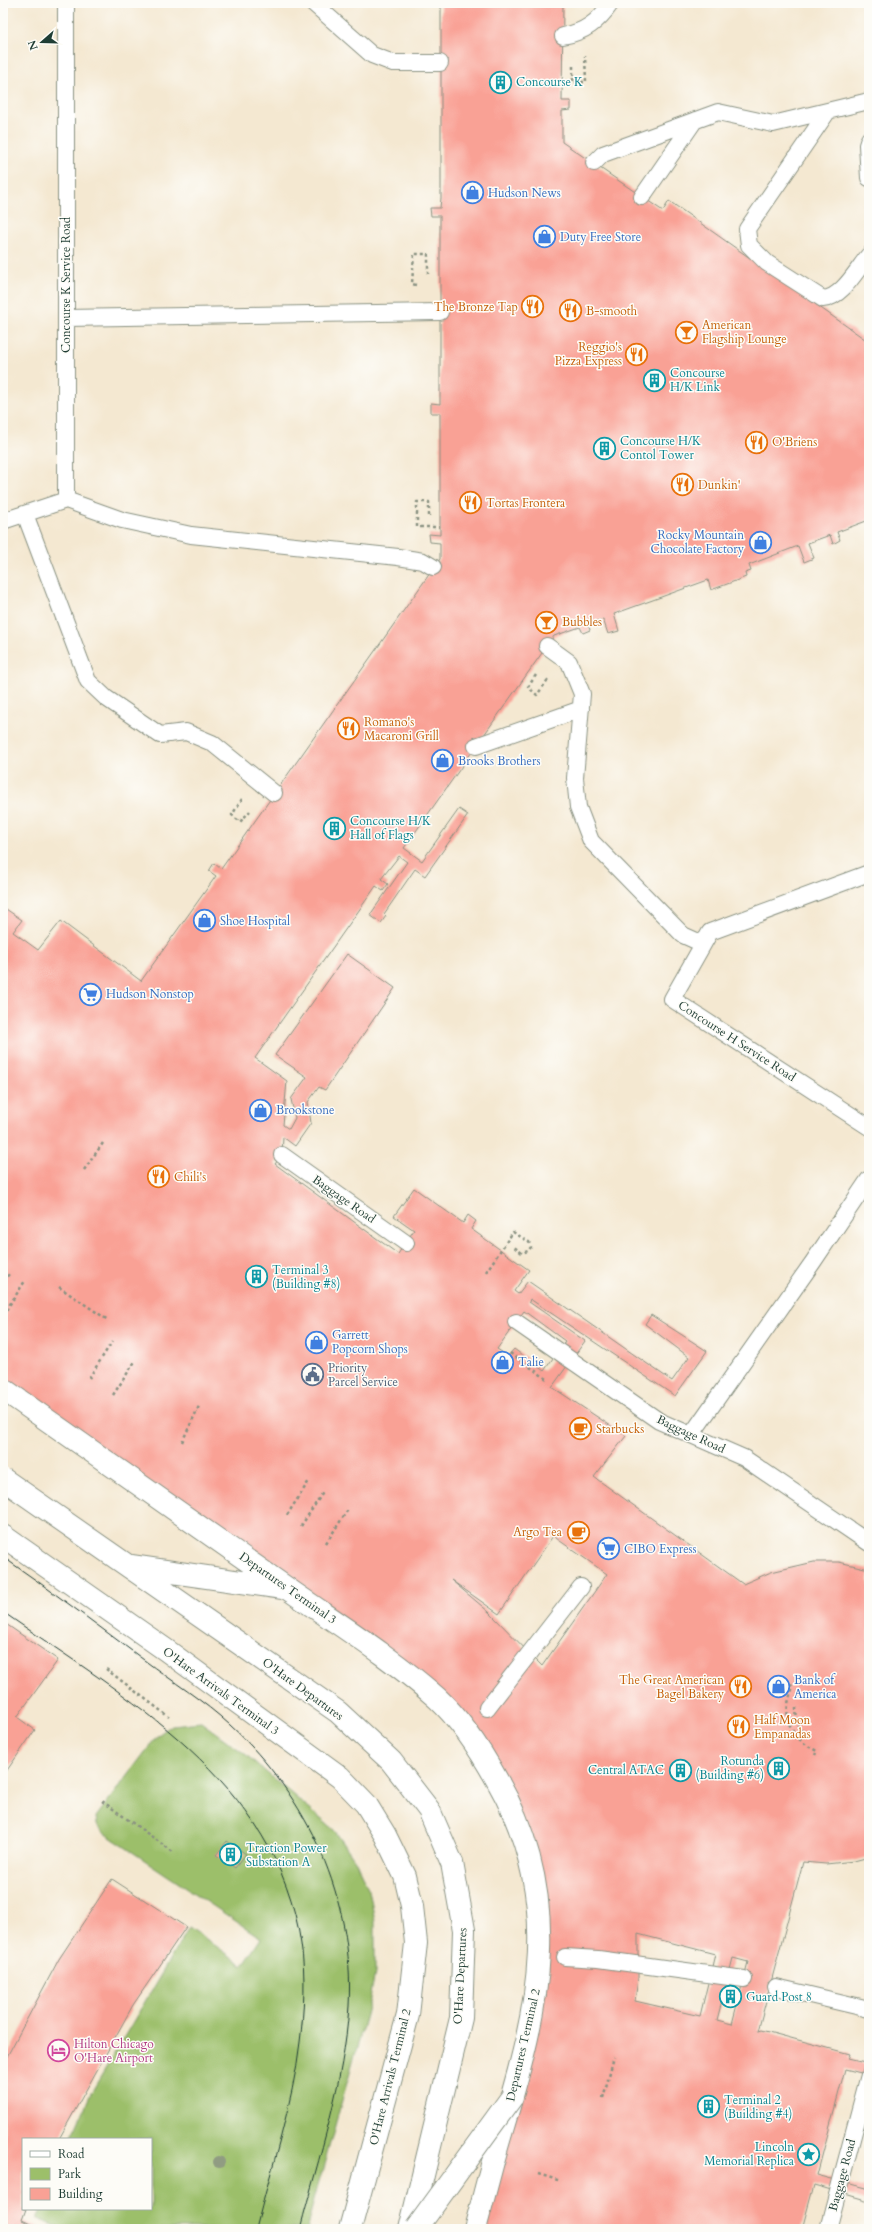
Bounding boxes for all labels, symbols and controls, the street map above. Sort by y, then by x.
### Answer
north arrow [22,22,62,62]
text: N [24,38,42,52]
building icon: Concourse K [488,69,514,95]
place label: Concourse K [516,74,583,90]
shop icon: Hudson News [459,180,485,206]
place label: Hudson News [488,185,561,201]
street label: Concourse K Service Road [58,216,74,353]
shop icon: Duty Free Store [531,224,557,250]
place label: Duty Free Store [560,229,641,245]
restaurant icon: The Bronze Tap [520,294,546,320]
restaurant icon: B-smooth [557,298,583,324]
place label: The Bronze Tap [434,299,518,315]
place label: B-smooth [586,303,637,319]
place label: American Flagship Lounge [702,317,787,347]
bar icon: American Flagship Lounge [674,319,700,345]
place label: Reggio's Pizza Express [555,339,622,369]
restaurant icon: Reggio's Pizza Express [624,341,650,367]
place label: Concourse H/K Link [670,365,725,395]
building icon: Concourse H/K Link [641,367,667,393]
restaurant icon: O'Briens [744,429,770,455]
place label: Concourse H/K Contol Tower [620,433,701,463]
place label: O'Briens [772,434,817,450]
building icon: Concourse H/K Contol Tower [591,435,617,461]
restaurant icon: Dunkin' [670,472,696,498]
place label: Dunkin' [698,477,741,493]
restaurant icon: Tortas Frontera [458,490,484,516]
place label: Tortas Frontera [486,495,566,511]
place label: Rocky Mountain Chocolate Factory [651,527,745,557]
shop icon: Rocky Mountain Chocolate Factory [747,529,773,555]
bar icon: Bubbles [534,609,560,635]
place label: Bubbles [562,614,602,630]
place label: Romano's Macaroni Grill [364,714,439,744]
restaurant icon: Romano's Macaroni Grill [335,716,361,742]
shop icon: Brooks Brothers [430,748,456,774]
place label: Brooks Brothers [458,753,540,769]
place label: Concourse H/K Hall of Flags [350,813,431,843]
building icon: Concourse H/K Hall of Flags [321,815,347,841]
shop icon: Shoe Hospital [192,908,218,934]
place label: Shoe Hospital [220,913,290,929]
supermarket icon: Hudson Nonstop [78,981,104,1007]
place label: Hudson Nonstop [106,986,194,1002]
street label: Concourse H Service Road [675,997,799,1085]
shop icon: Brookstone [247,1097,273,1123]
place label: Brookstone [276,1102,335,1118]
restaurant icon: Chili's [145,1164,171,1190]
place label: Chili's [174,1169,206,1185]
street label: Baggage Road [309,1171,379,1227]
place label: Terminal 3 (Building #8) [272,1262,340,1292]
building icon: Terminal 3 (Building #8) [243,1264,269,1290]
place label: Garrett Popcorn Shops [332,1327,408,1357]
shop icon: Garrett Popcorn Shops [304,1329,330,1355]
shop icon: Talie [489,1349,515,1375]
place label: Talie [518,1354,544,1370]
place label: Priority Parcel Service [328,1360,398,1390]
public building icon: Priority Parcel Service [300,1362,326,1388]
street label: Baggage Road [654,1411,728,1457]
cafe icon: Starbucks [568,1416,594,1442]
place label: Starbucks [596,1421,644,1437]
cafe icon: Argo Tea [565,1519,591,1545]
place label: Argo Tea [513,1524,563,1540]
supermarket icon: CIBO Express [595,1536,621,1562]
place label: CIBO Express [624,1541,697,1557]
street label: Departures Terminal 3 [236,1548,340,1628]
street label: O'Hare Arrivals Terminal 3 [160,1643,282,1739]
street label: O'Hare Departures [259,1654,347,1724]
place label: The Great American Bagel Bakery [619,1672,725,1702]
place label: Bank of America [794,1672,837,1702]
restaurant icon: The Great American Bagel Bakery [727,1674,753,1700]
shop icon: Bank of America [765,1674,791,1700]
place label: Half Moon Empanadas [754,1712,811,1742]
restaurant icon: Half Moon Empanadas [725,1714,751,1740]
place label: Rotunda (Building #6) [696,1753,765,1783]
building icon: Rotunda (Building #6) [766,1755,792,1781]
building icon: Central ATAC [667,1757,693,1783]
place label: Central ATAC [588,1762,664,1778]
place label: Traction Power Substation A [246,1840,327,1870]
building icon: Traction Power Substation A [218,1842,244,1868]
street label: O'Hare Departures [449,1927,471,2025]
building icon: Guard Post 8 [718,1984,744,2010]
street label: Departures Terminal 2 [502,1987,544,2103]
place label: Guard Post 8 [746,1989,812,2005]
street label: O'Hare Arrivals Terminal 2 [365,2007,415,2147]
place label: Hilton Chicago O'Hare Airport [74,2036,154,2066]
hotel icon: Hilton Chicago O'Hare Airport [45,2038,71,2064]
place label: Terminal 2 (Building #4) [724,2092,792,2122]
building icon: Terminal 2 (Building #4) [695,2094,721,2120]
street label: Baggage Road [825,2137,859,2213]
legend [22,2138,152,2210]
place label: Lincoln Memorial Replica [704,2139,795,2169]
place icon: Lincoln Memorial Replica [796,2141,822,2167]
text: Road [58,2146,85,2162]
text: Park [58,2166,82,2182]
text: Building [58,2186,103,2202]

